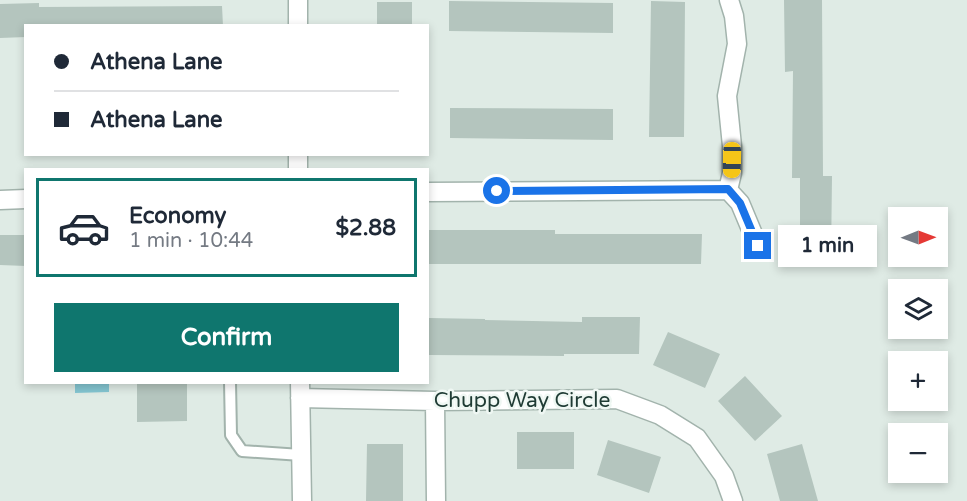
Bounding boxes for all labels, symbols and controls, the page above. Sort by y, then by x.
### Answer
text: Athena Lane [90,49,223,75]
text: Athena Lane [90,107,223,133]
car [723,142,741,178]
route start [483,177,510,204]
icon: car [57,201,111,255]
text: Economy [129,203,226,229]
north arrow [888,207,948,267]
map controls [888,207,948,483]
text: $2.88 [335,215,396,241]
callout: 1 min [779,225,878,267]
text: 1 min · 10:44 [129,229,253,253]
route end [744,232,771,259]
text: 1 min [801,234,854,258]
button: layers [888,279,948,339]
button: Confirm [54,303,399,372]
button: + [888,351,948,411]
street label: Chupp Way Circle [434,388,610,413]
button: − [888,423,948,483]

